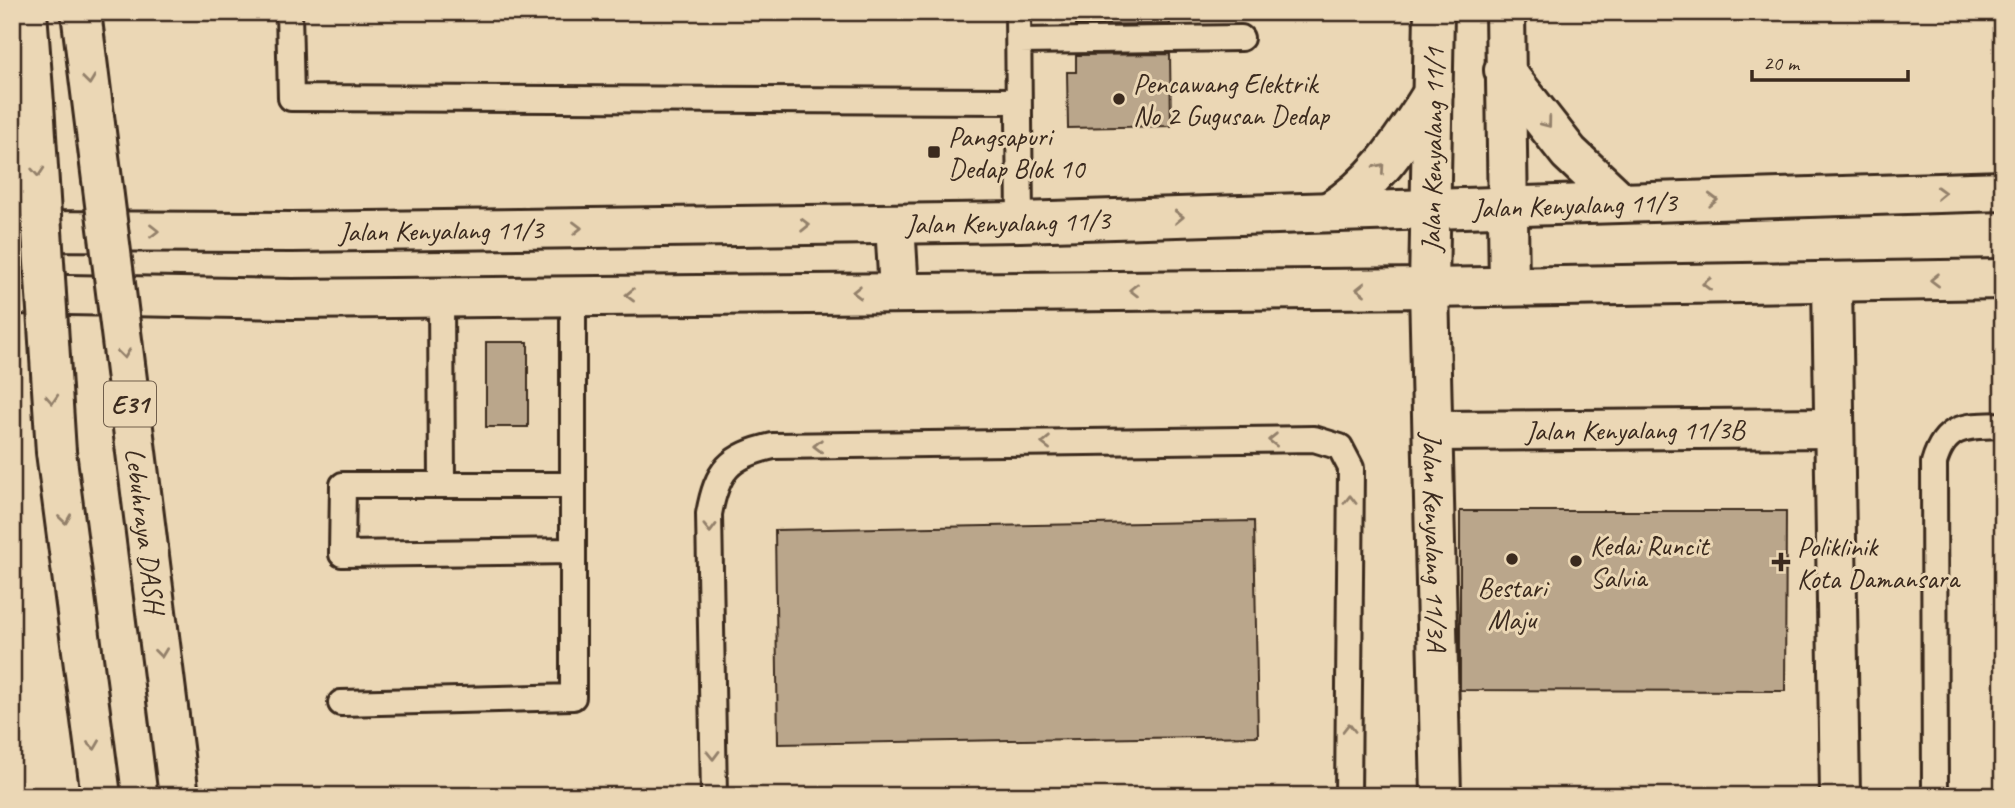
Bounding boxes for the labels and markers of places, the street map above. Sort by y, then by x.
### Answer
place label: Pencawang Elektrik No 2 Gugusan Dedap [1133,66,1330,133]
marker: Pencawang Elektrik No 2 Gugusan Dedap [1111,91,1127,107]
place label: Pangsapuri Dedap Blok 10 [948,119,1087,186]
marker: Pangsapuri Dedap Blok 10 [926,144,942,160]
place label: Kedai Runcit Salvia [1590,528,1711,595]
place label: Poliklinik Kota Damansara [1797,529,1961,596]
marker: Bestari Maju [1504,551,1520,567]
marker: Poliklinik Kota Damansara [1771,552,1791,572]
marker: Kedai Runcit Salvia [1568,553,1584,569]
place label: Bestari Maju [1477,570,1550,637]

